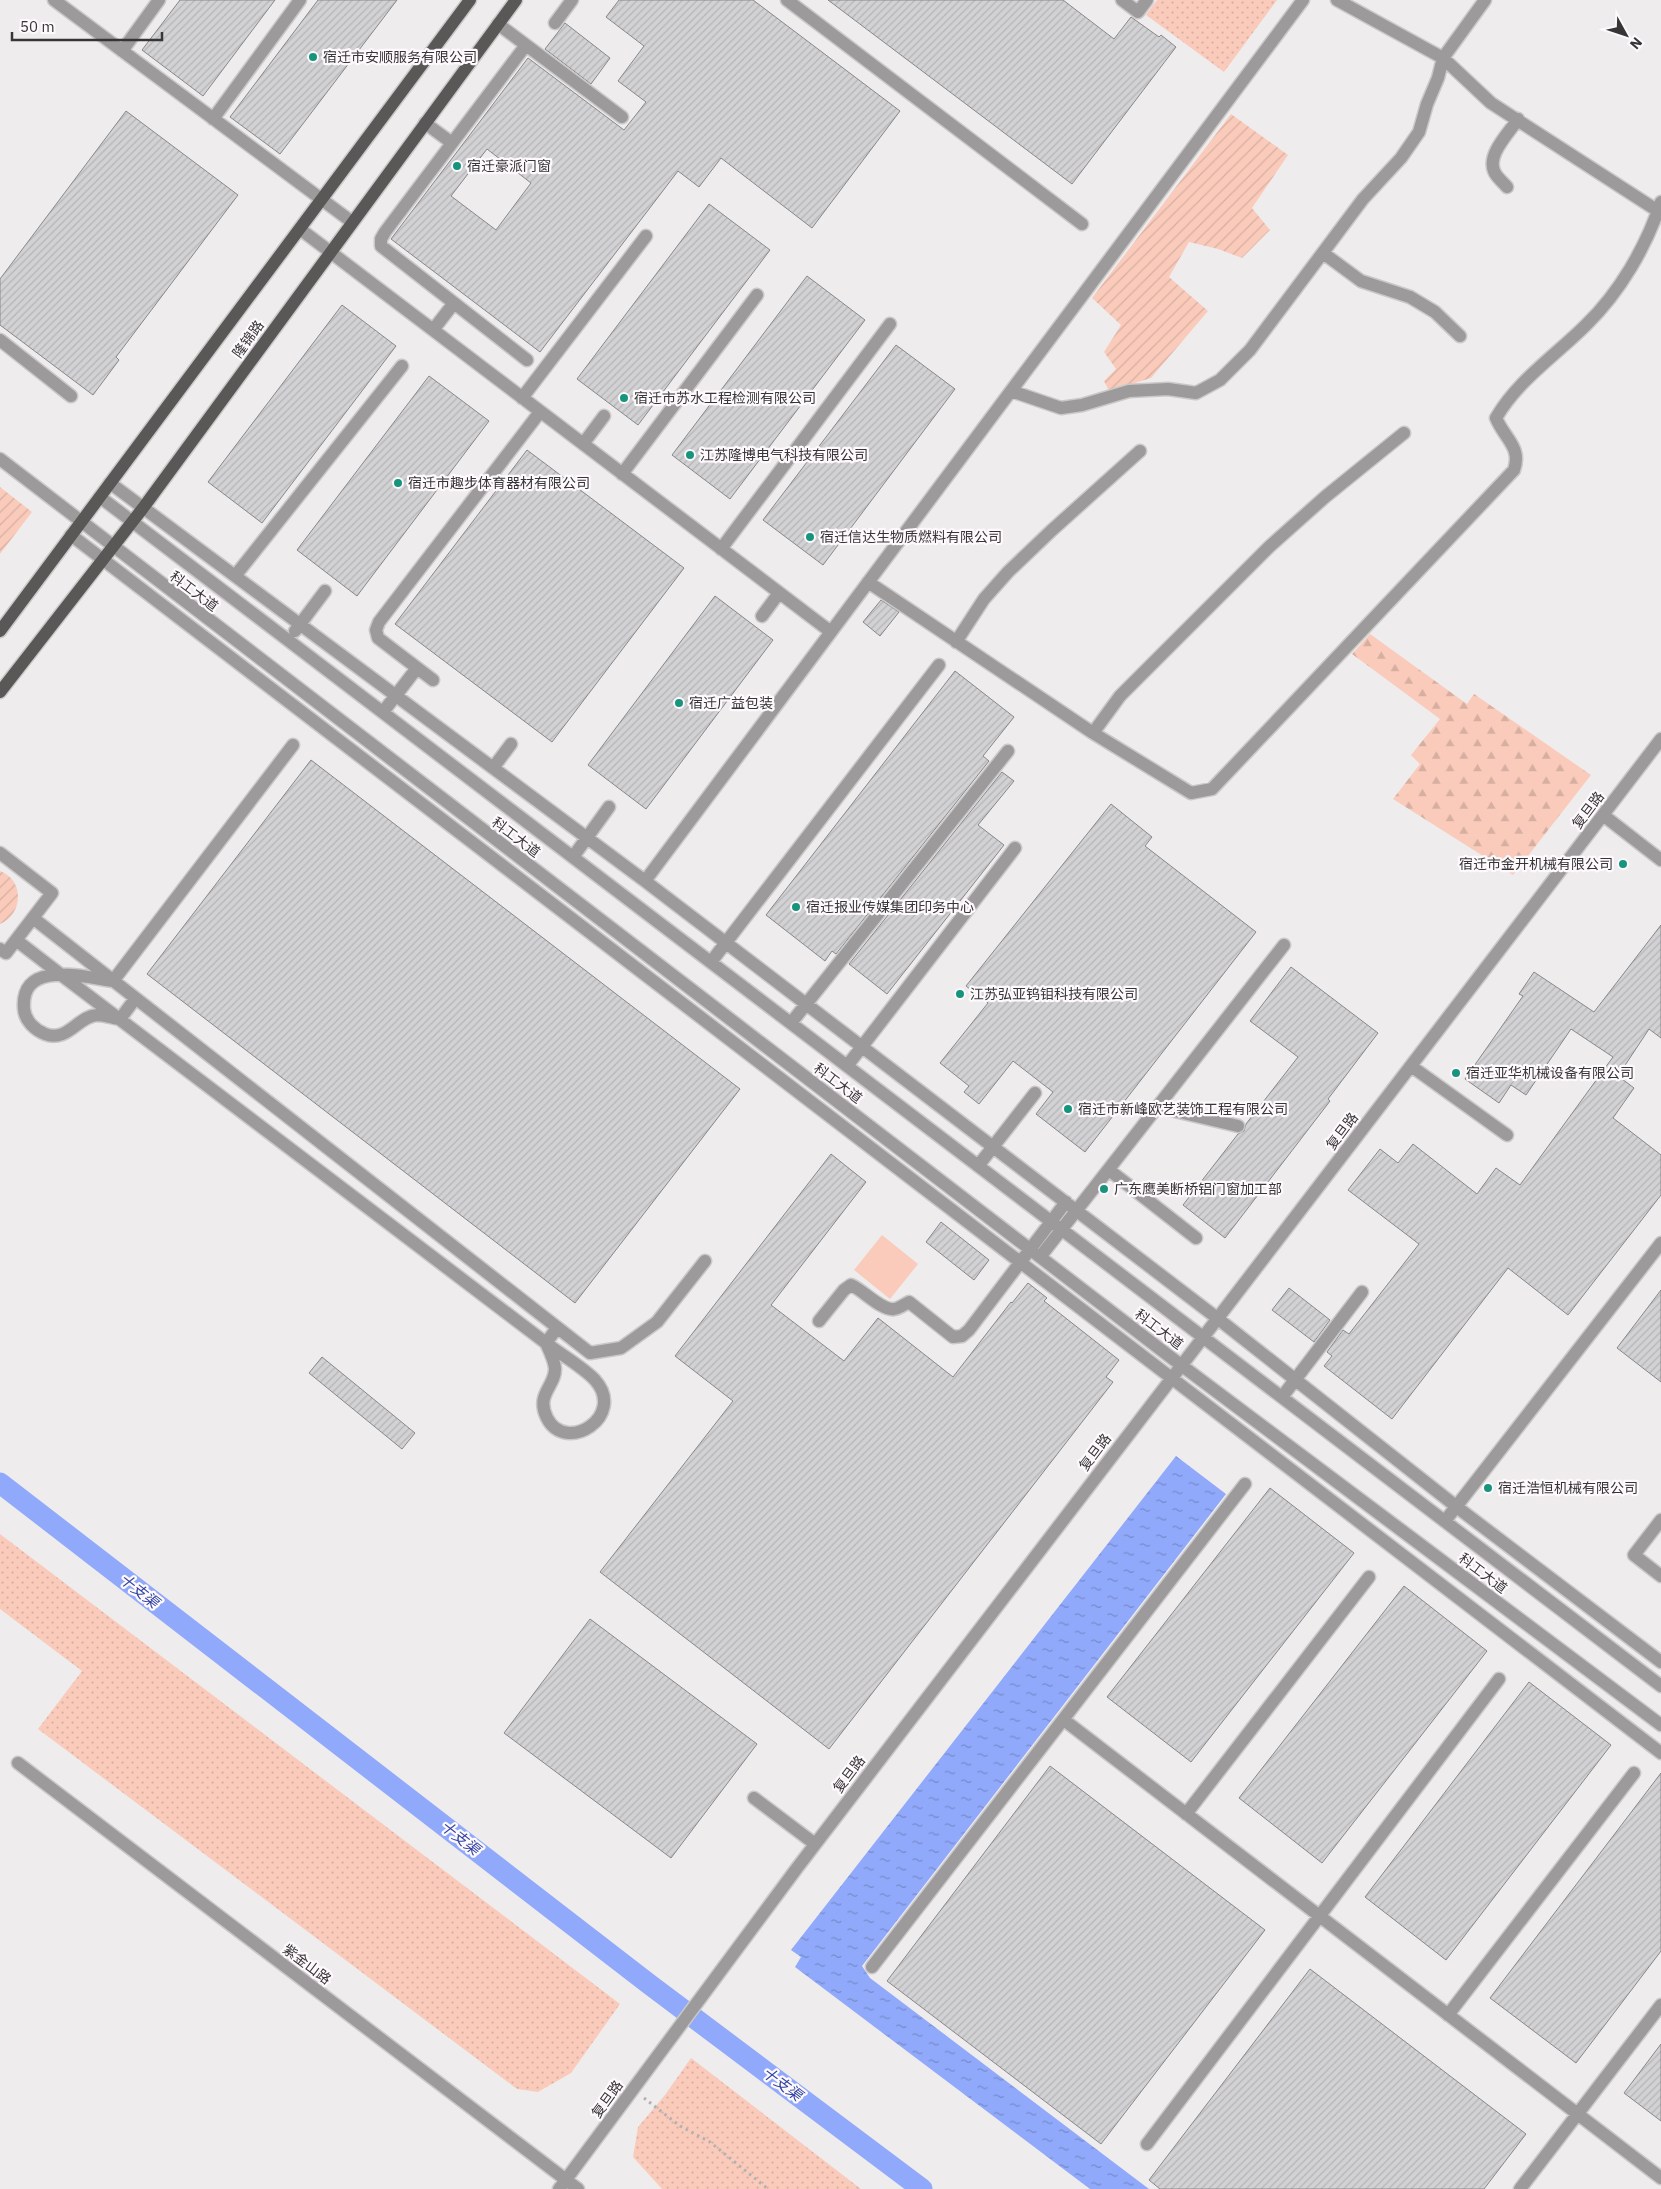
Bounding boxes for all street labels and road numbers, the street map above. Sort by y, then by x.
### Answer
street label: 隆锦路 [228,317,268,361]
street label: 科工大道 [166,567,222,615]
street label: 复旦路 [1568,788,1608,832]
street label: 科工大道 [488,813,544,861]
street label: 科工大道 [810,1059,866,1107]
street label: 复旦路 [1322,1109,1362,1153]
street label: 科工大道 [1131,1305,1187,1353]
street label: 复旦路 [1075,1430,1115,1474]
street label: 科工大道 [1455,1549,1511,1597]
street label: 复旦路 [829,1752,869,1796]
street label: 紫金山路 [279,1940,335,1988]
street label: 复旦路 [587,2077,627,2121]

